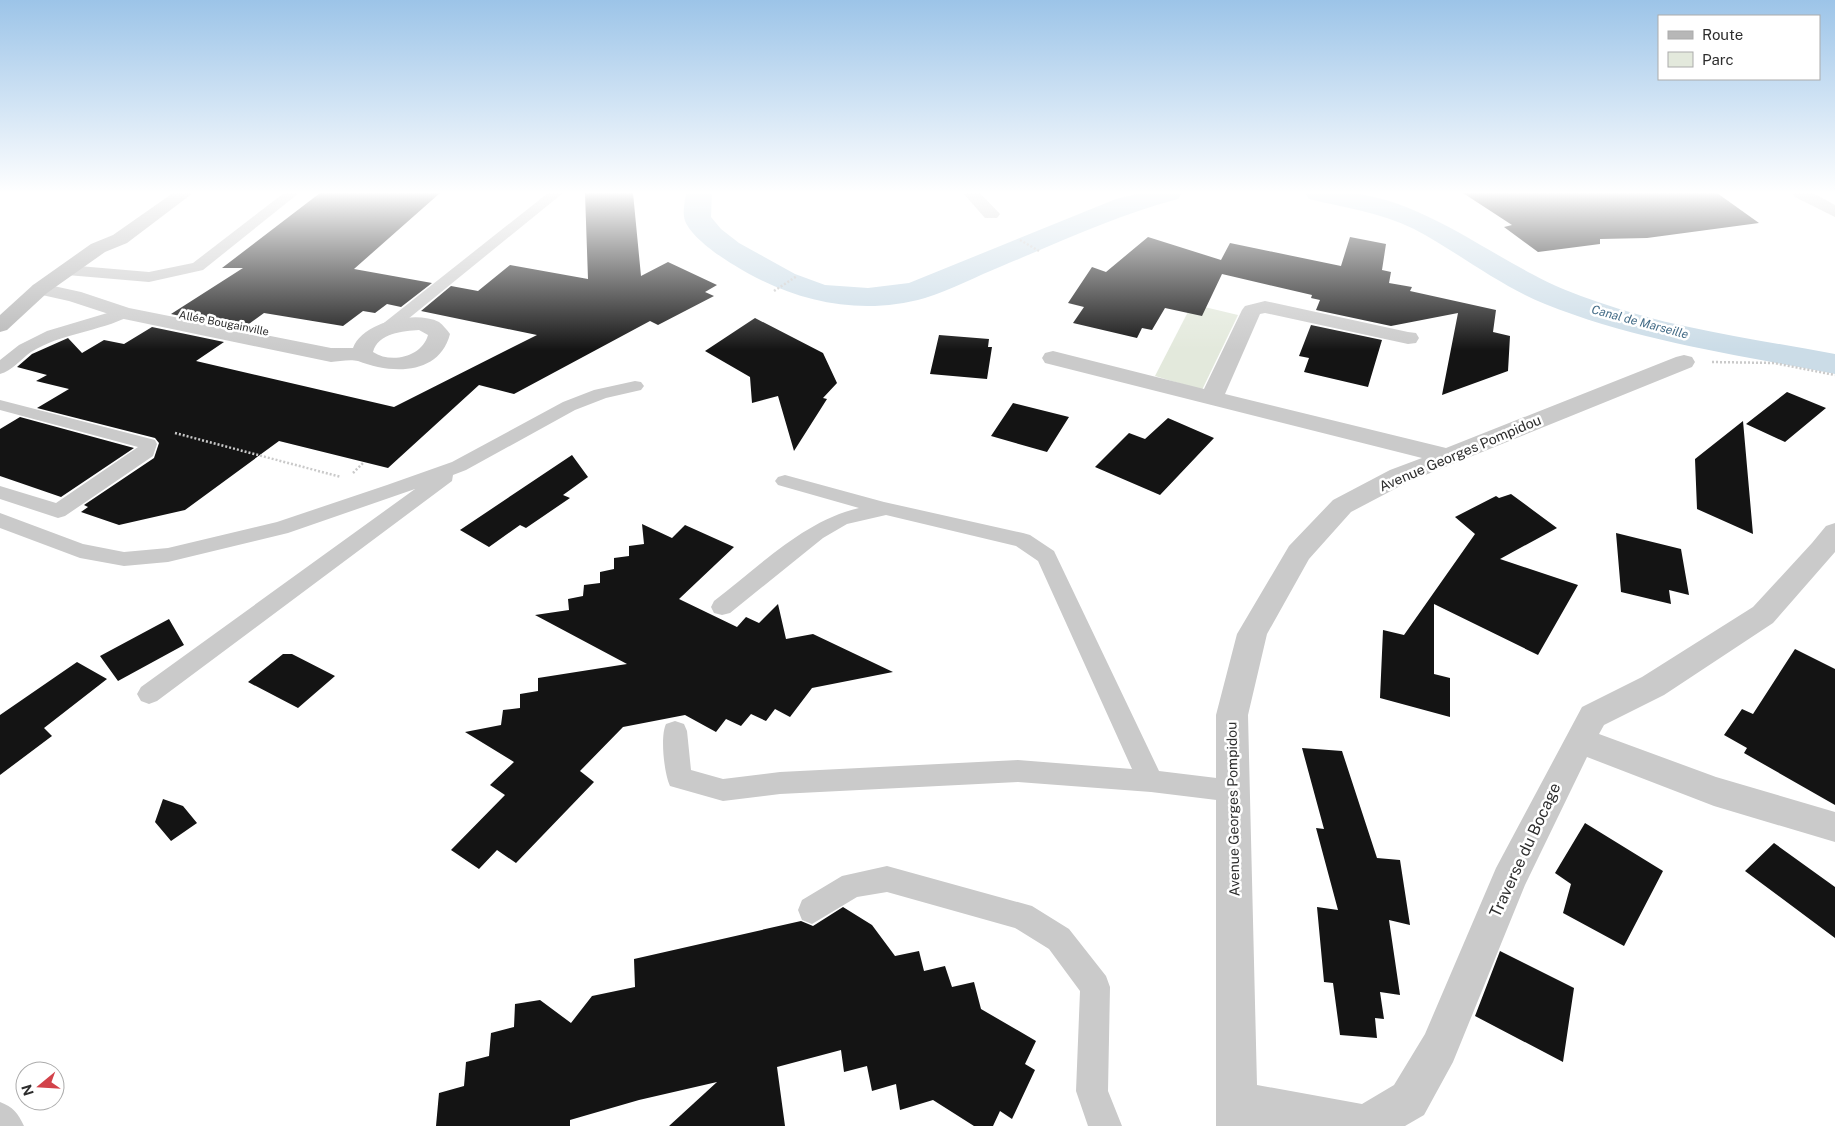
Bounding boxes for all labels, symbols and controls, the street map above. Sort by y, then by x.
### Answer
legend [1658,15,1820,80]
text: Route [1702,26,1743,43]
text: Parc [1702,51,1734,68]
water label: Canal de Marseille [1590,302,1690,342]
street label: Allée Bougainville [178,308,270,338]
street label: Avenue Georges Pompidou [1377,412,1543,494]
street label: Avenue Georges Pompidou [1223,722,1243,896]
street label: Traverse du Bocage [1485,780,1565,920]
north arrow [15,1061,65,1111]
text: N [18,1082,37,1098]

